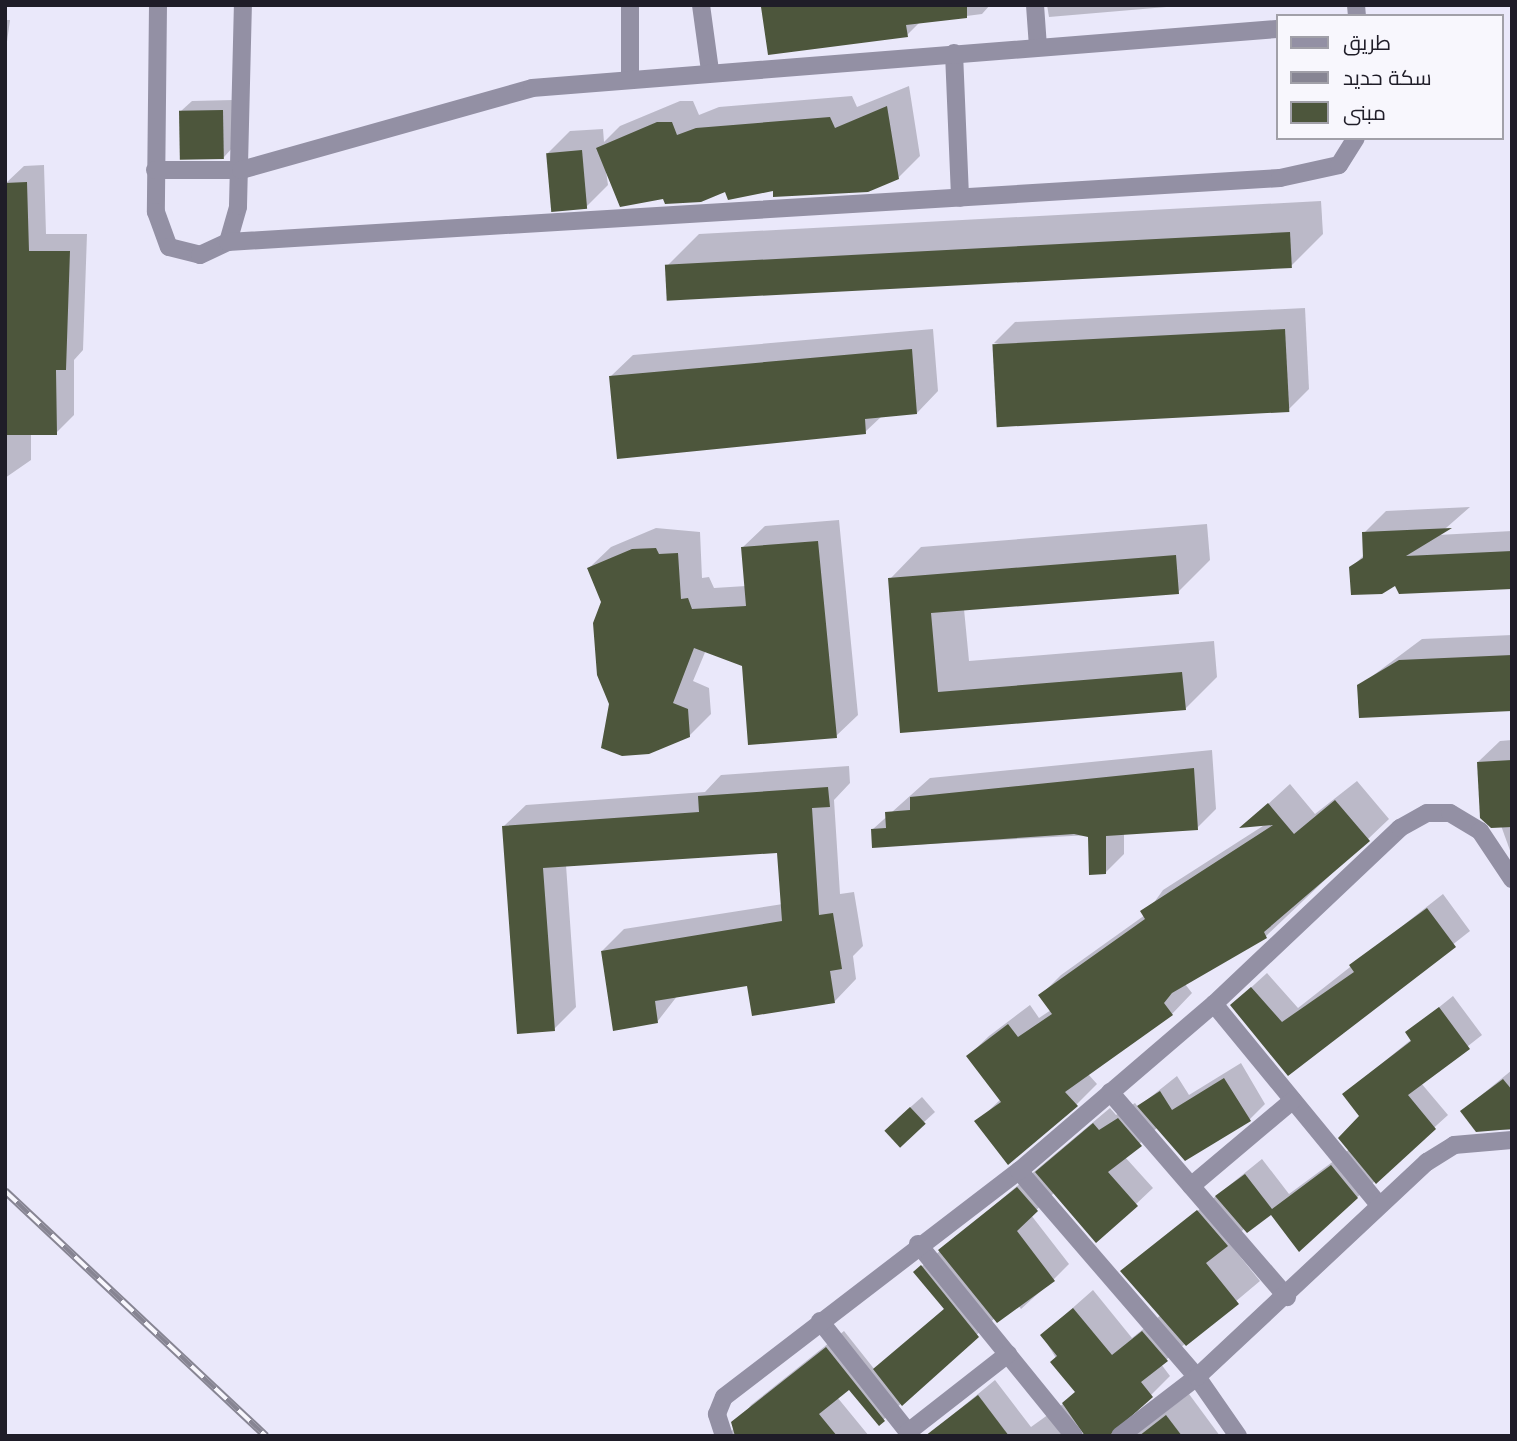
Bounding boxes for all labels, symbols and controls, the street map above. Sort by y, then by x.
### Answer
legend [1276,14,1503,140]
text: طريق [1343,29,1391,57]
text: سكة حديد [1343,64,1432,92]
text: مبنى [1343,99,1386,127]

